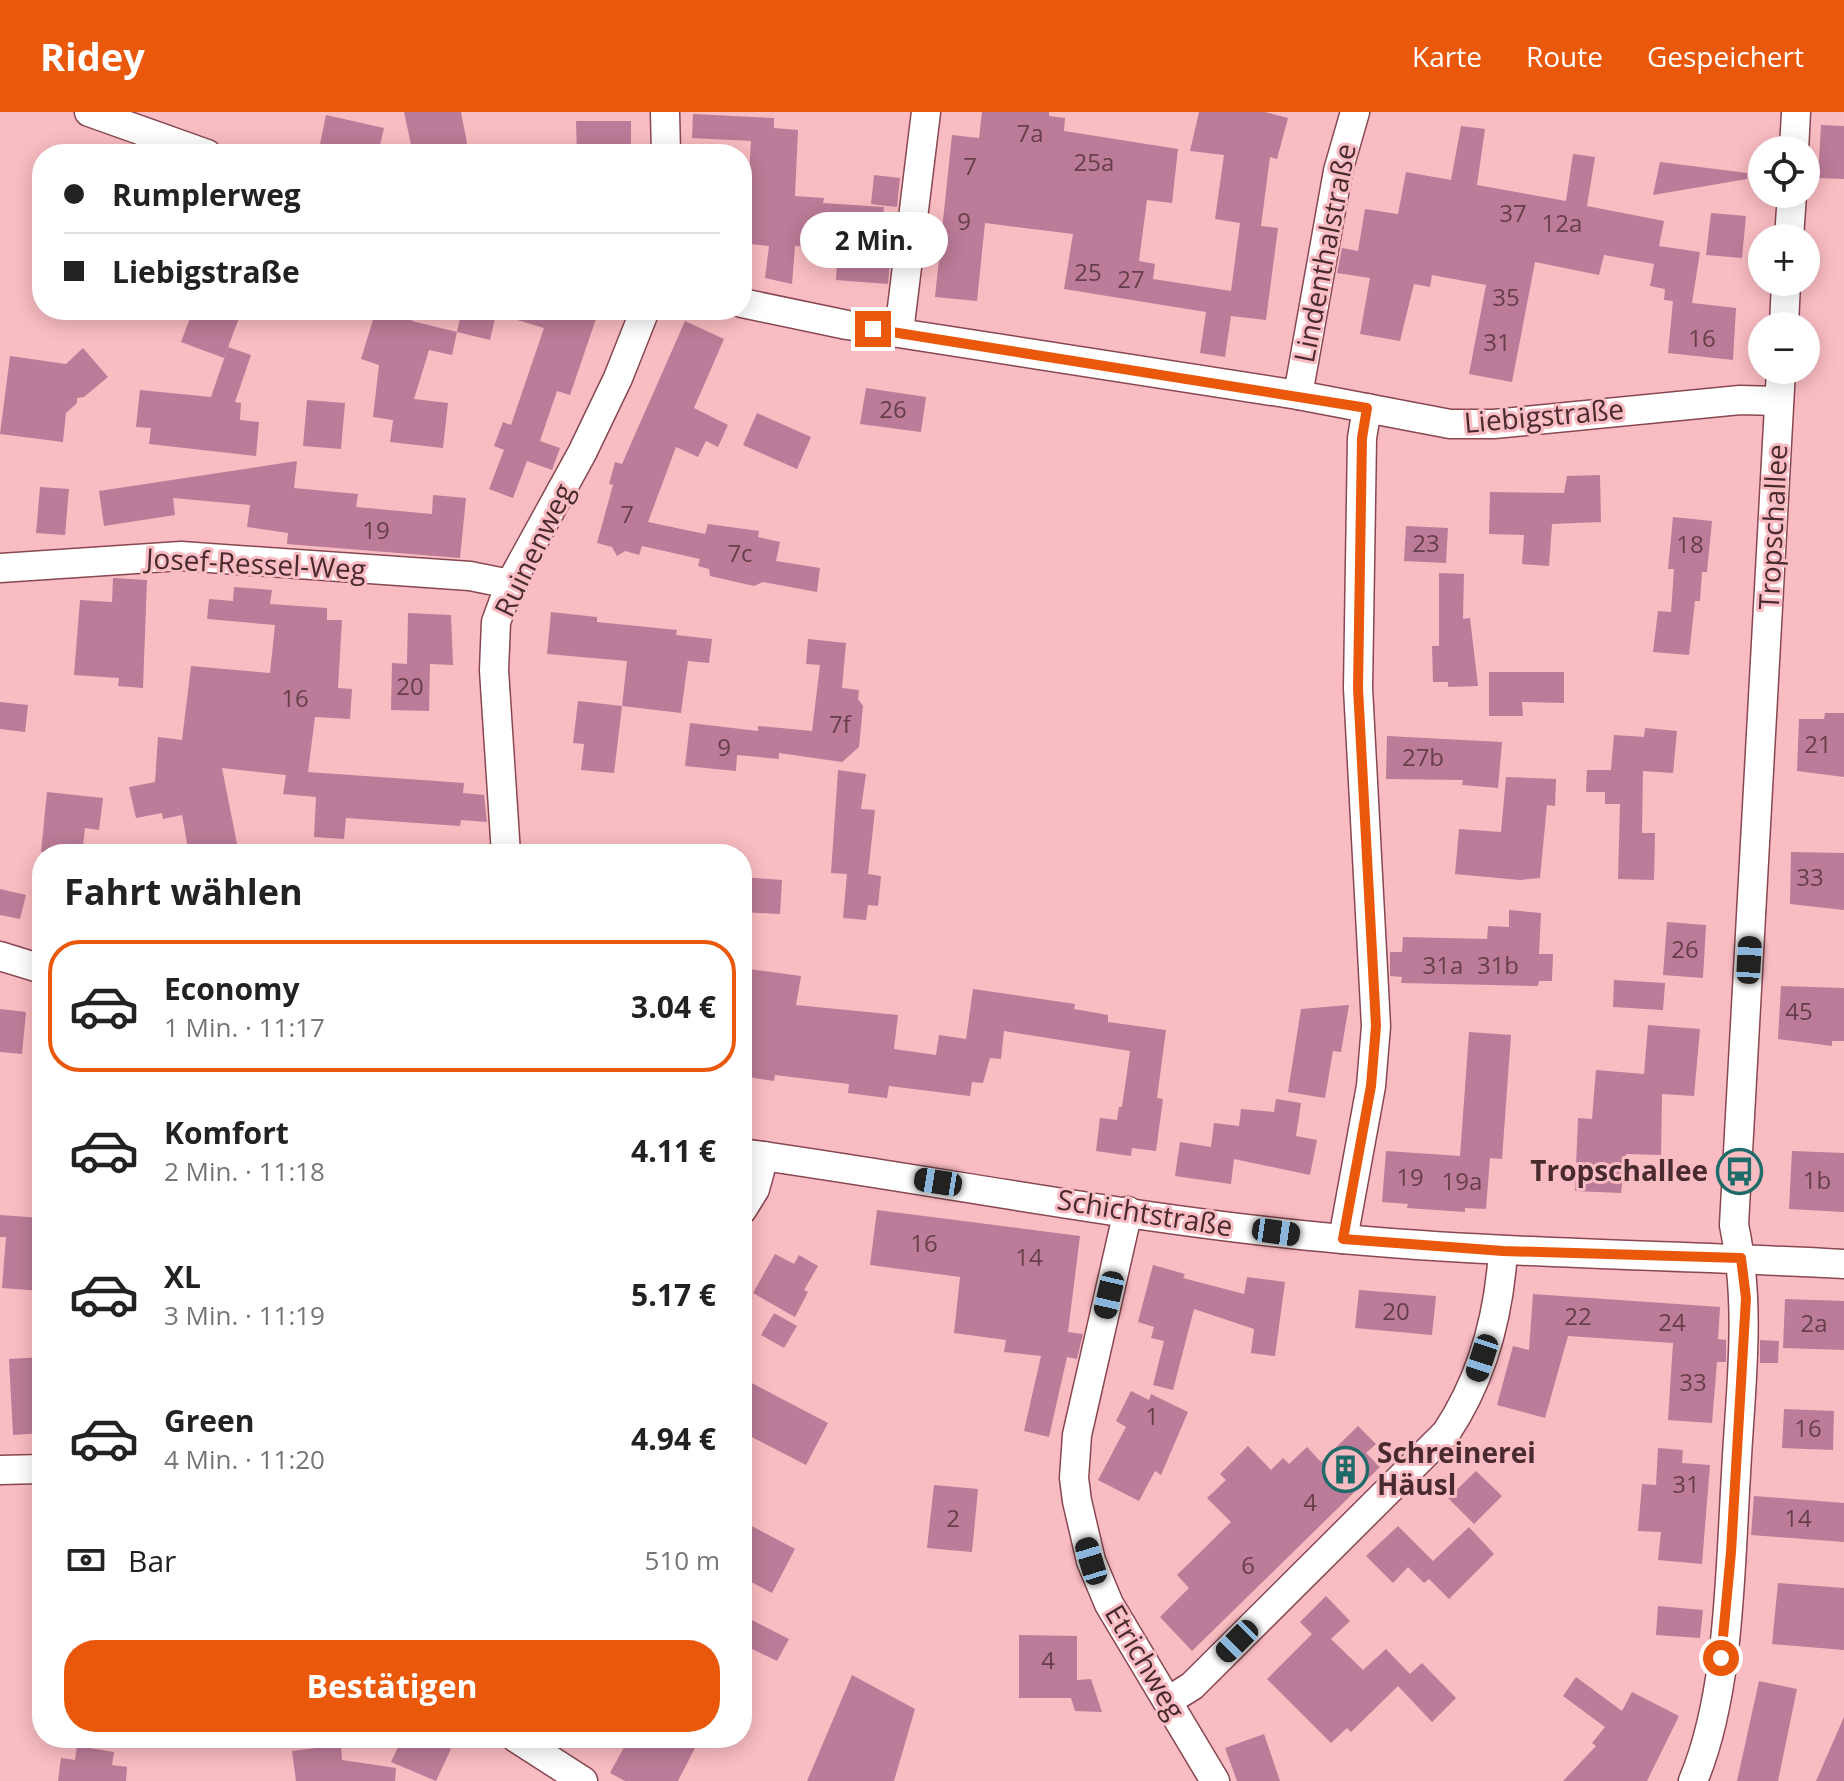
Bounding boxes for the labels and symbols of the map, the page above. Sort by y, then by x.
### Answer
house number: 7a [1016,116,1044,149]
street label: Lindenthalstraße [1284,140,1364,365]
house number: 25a [1074,145,1114,178]
house number: 7 [963,149,977,182]
house number: 37 [1499,196,1527,229]
house number: 9 [957,204,971,237]
house number: 12a [1542,206,1582,239]
callout: 2 Min. [799,213,947,269]
house number: 25 [1074,255,1102,288]
house number: 27 [1117,262,1145,295]
house number: 35 [1492,280,1520,313]
route end [855,311,891,347]
house number: 16 [1688,321,1716,354]
house number: 31 [1483,325,1511,358]
street label: Liebigstraße [1462,389,1625,441]
house number: 26 [879,392,907,425]
street label: Tropschallee [1749,443,1795,611]
street label: Ruinenweg [484,476,582,623]
house number: 7 [620,497,634,530]
house number: 19 [362,513,390,546]
house number: 23 [1412,526,1440,559]
house number: 18 [1676,527,1704,560]
house number: 7c [727,536,753,569]
street label: Josef-Ressel-Weg [142,538,367,588]
house number: 20 [396,669,424,702]
house number: 16 [281,681,309,714]
house number: 7f [829,707,853,740]
house number: 21 [1804,727,1832,760]
house number: 9 [717,730,731,763]
house number: 27b [1402,740,1444,773]
house number: 33 [1796,860,1824,893]
house number: 26 [1671,932,1699,965]
car [1736,935,1762,985]
house number: 31a [1423,948,1463,981]
house number: 31b [1477,948,1519,981]
house number: 45 [1785,994,1813,1027]
bus stop icon: Tropschallee [1715,1147,1763,1195]
place label: Tropschallee [1530,1151,1708,1189]
house number: 19 [1396,1160,1424,1193]
house number: 1b [1803,1163,1831,1196]
house number: 19a [1442,1164,1482,1197]
car [912,1166,964,1198]
street label: Schichtstraße [1055,1179,1236,1245]
car [1251,1217,1301,1247]
house number: 16 [910,1226,938,1259]
house number: 14 [1015,1240,1043,1273]
car [1092,1269,1126,1321]
house number: 20 [1382,1294,1410,1327]
house number: 22 [1564,1299,1592,1332]
house number: 24 [1658,1305,1686,1338]
house number: 2a [1800,1306,1828,1339]
car [1463,1331,1501,1385]
house number: 33 [1679,1365,1707,1398]
house number: 1 [1145,1399,1159,1432]
house number: 16 [1794,1411,1822,1444]
place label: Schreinerei Häusl [1377,1433,1536,1503]
building icon: Schreinerei Häusl [1322,1445,1370,1493]
house number: 31 [1672,1467,1700,1500]
house number: 4 [1303,1485,1317,1518]
house number: 2 [946,1501,960,1534]
house number: 14 [1784,1501,1812,1534]
car [1073,1535,1109,1587]
house number: 6 [1241,1548,1255,1581]
street label: Etrichweg [1097,1597,1195,1726]
car [1212,1616,1262,1666]
route start [1703,1640,1739,1676]
house number: 4 [1041,1643,1055,1676]

